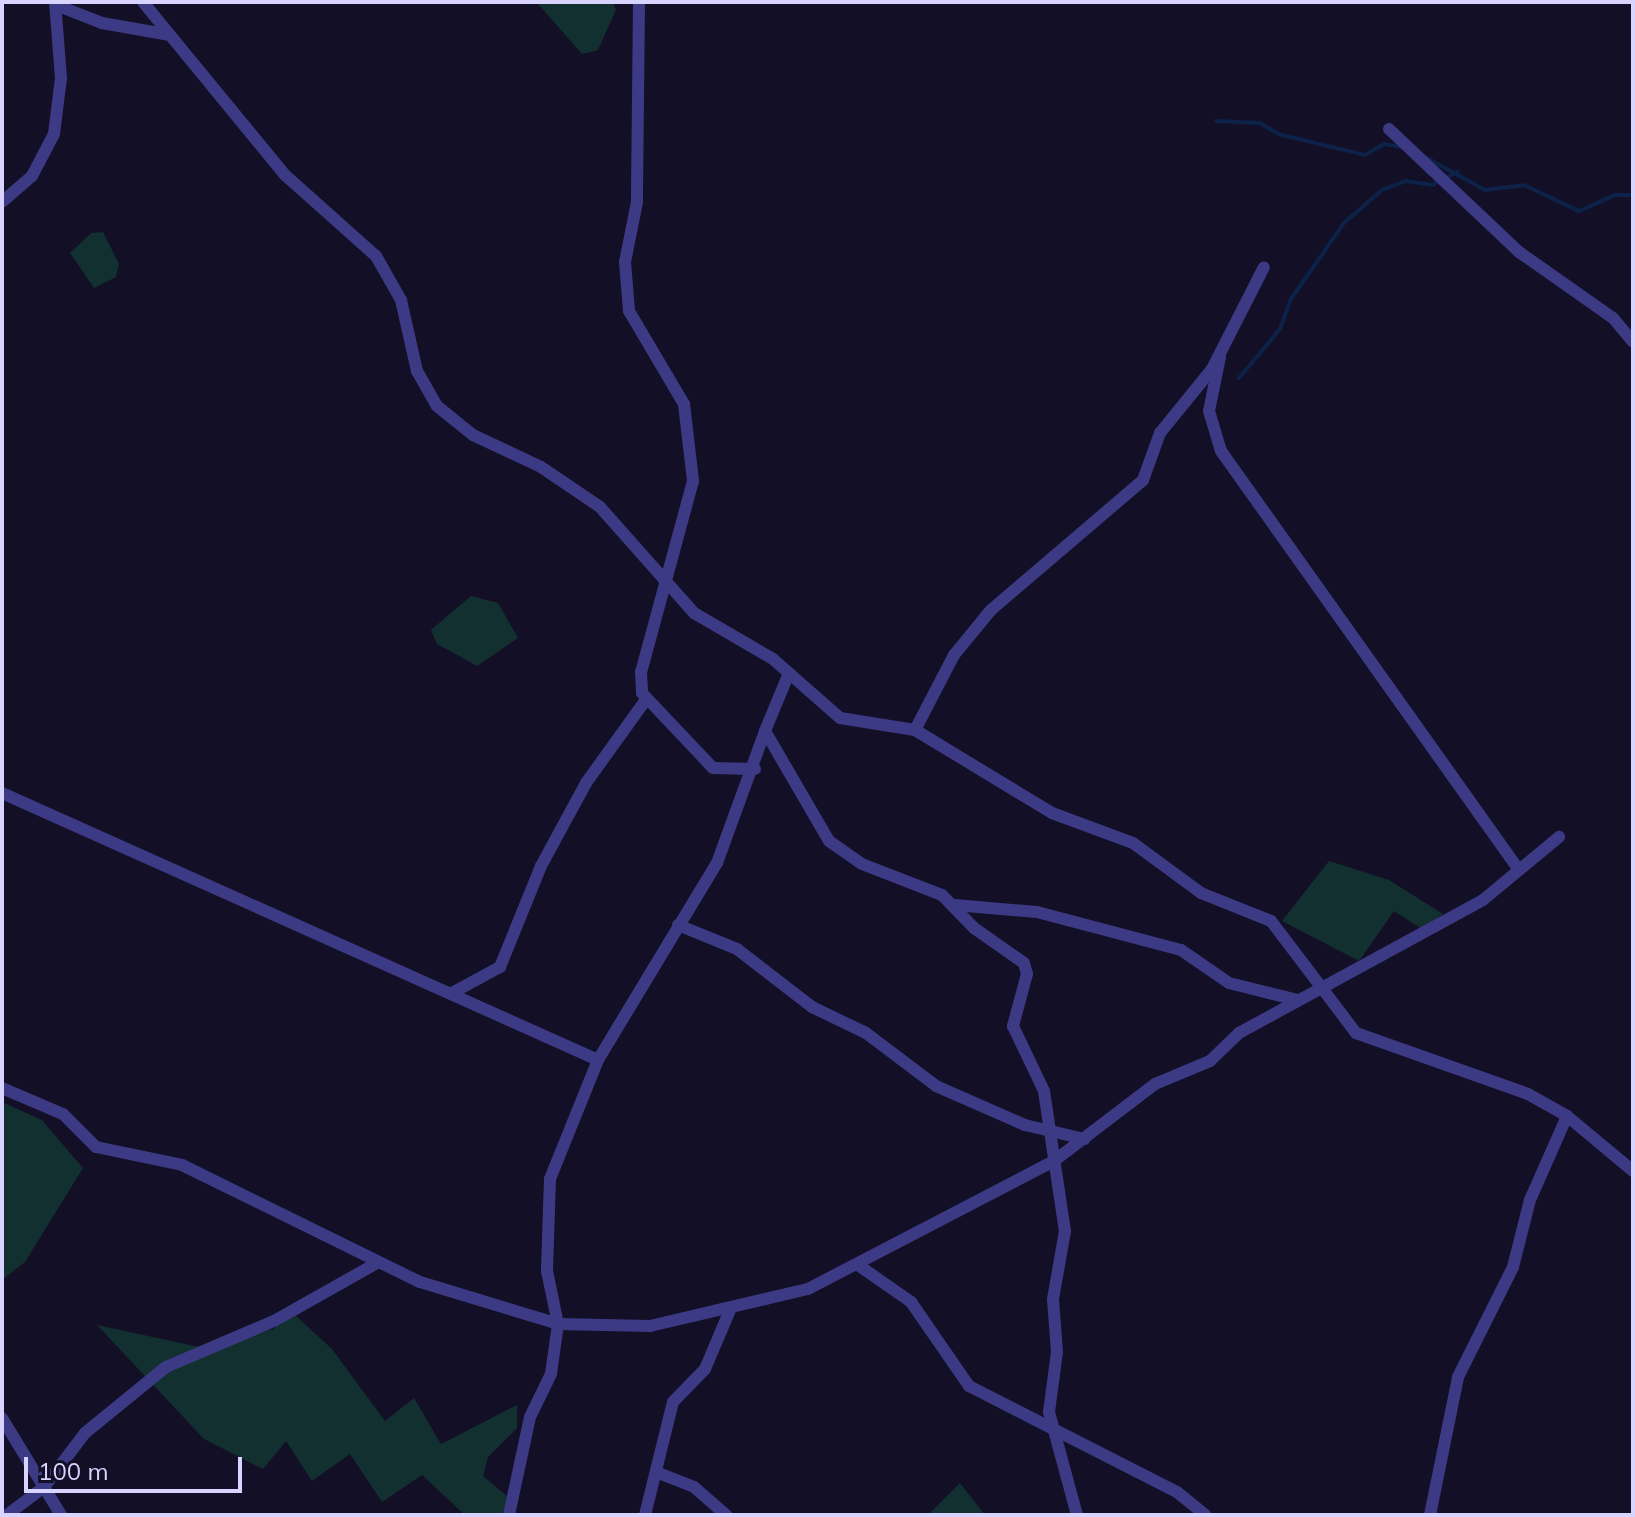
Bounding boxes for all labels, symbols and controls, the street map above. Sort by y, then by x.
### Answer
scale bar [28,1441,246,1491]
text: 100 m [38,1456,109,1486]

